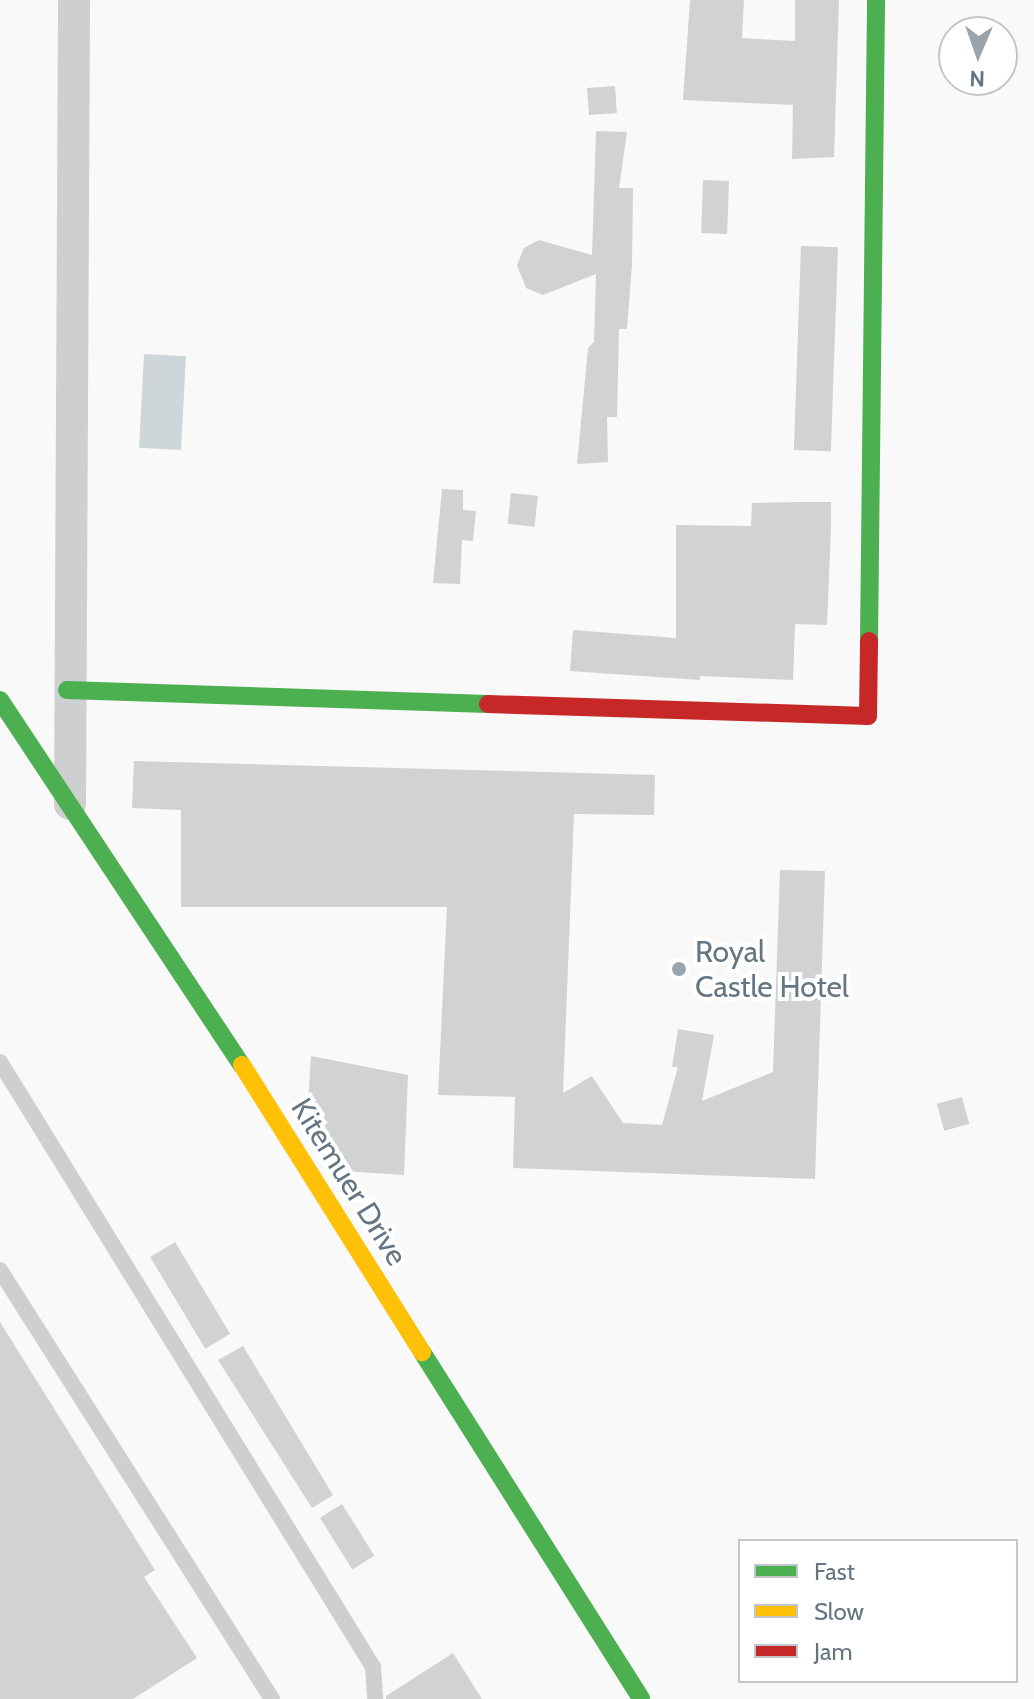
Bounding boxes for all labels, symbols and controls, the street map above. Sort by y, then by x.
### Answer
north arrow [938,16,1018,96]
text: N [969,65,985,92]
place label: Royal Castle Hotel [695,934,849,1004]
marker: Royal Castle Hotel [670,960,688,978]
street label: Kitemuer Drive [283,1092,415,1272]
legend [738,1539,1018,1683]
text: Fast [814,1557,855,1586]
text: Slow [814,1597,864,1626]
text: Jam [814,1637,852,1666]

